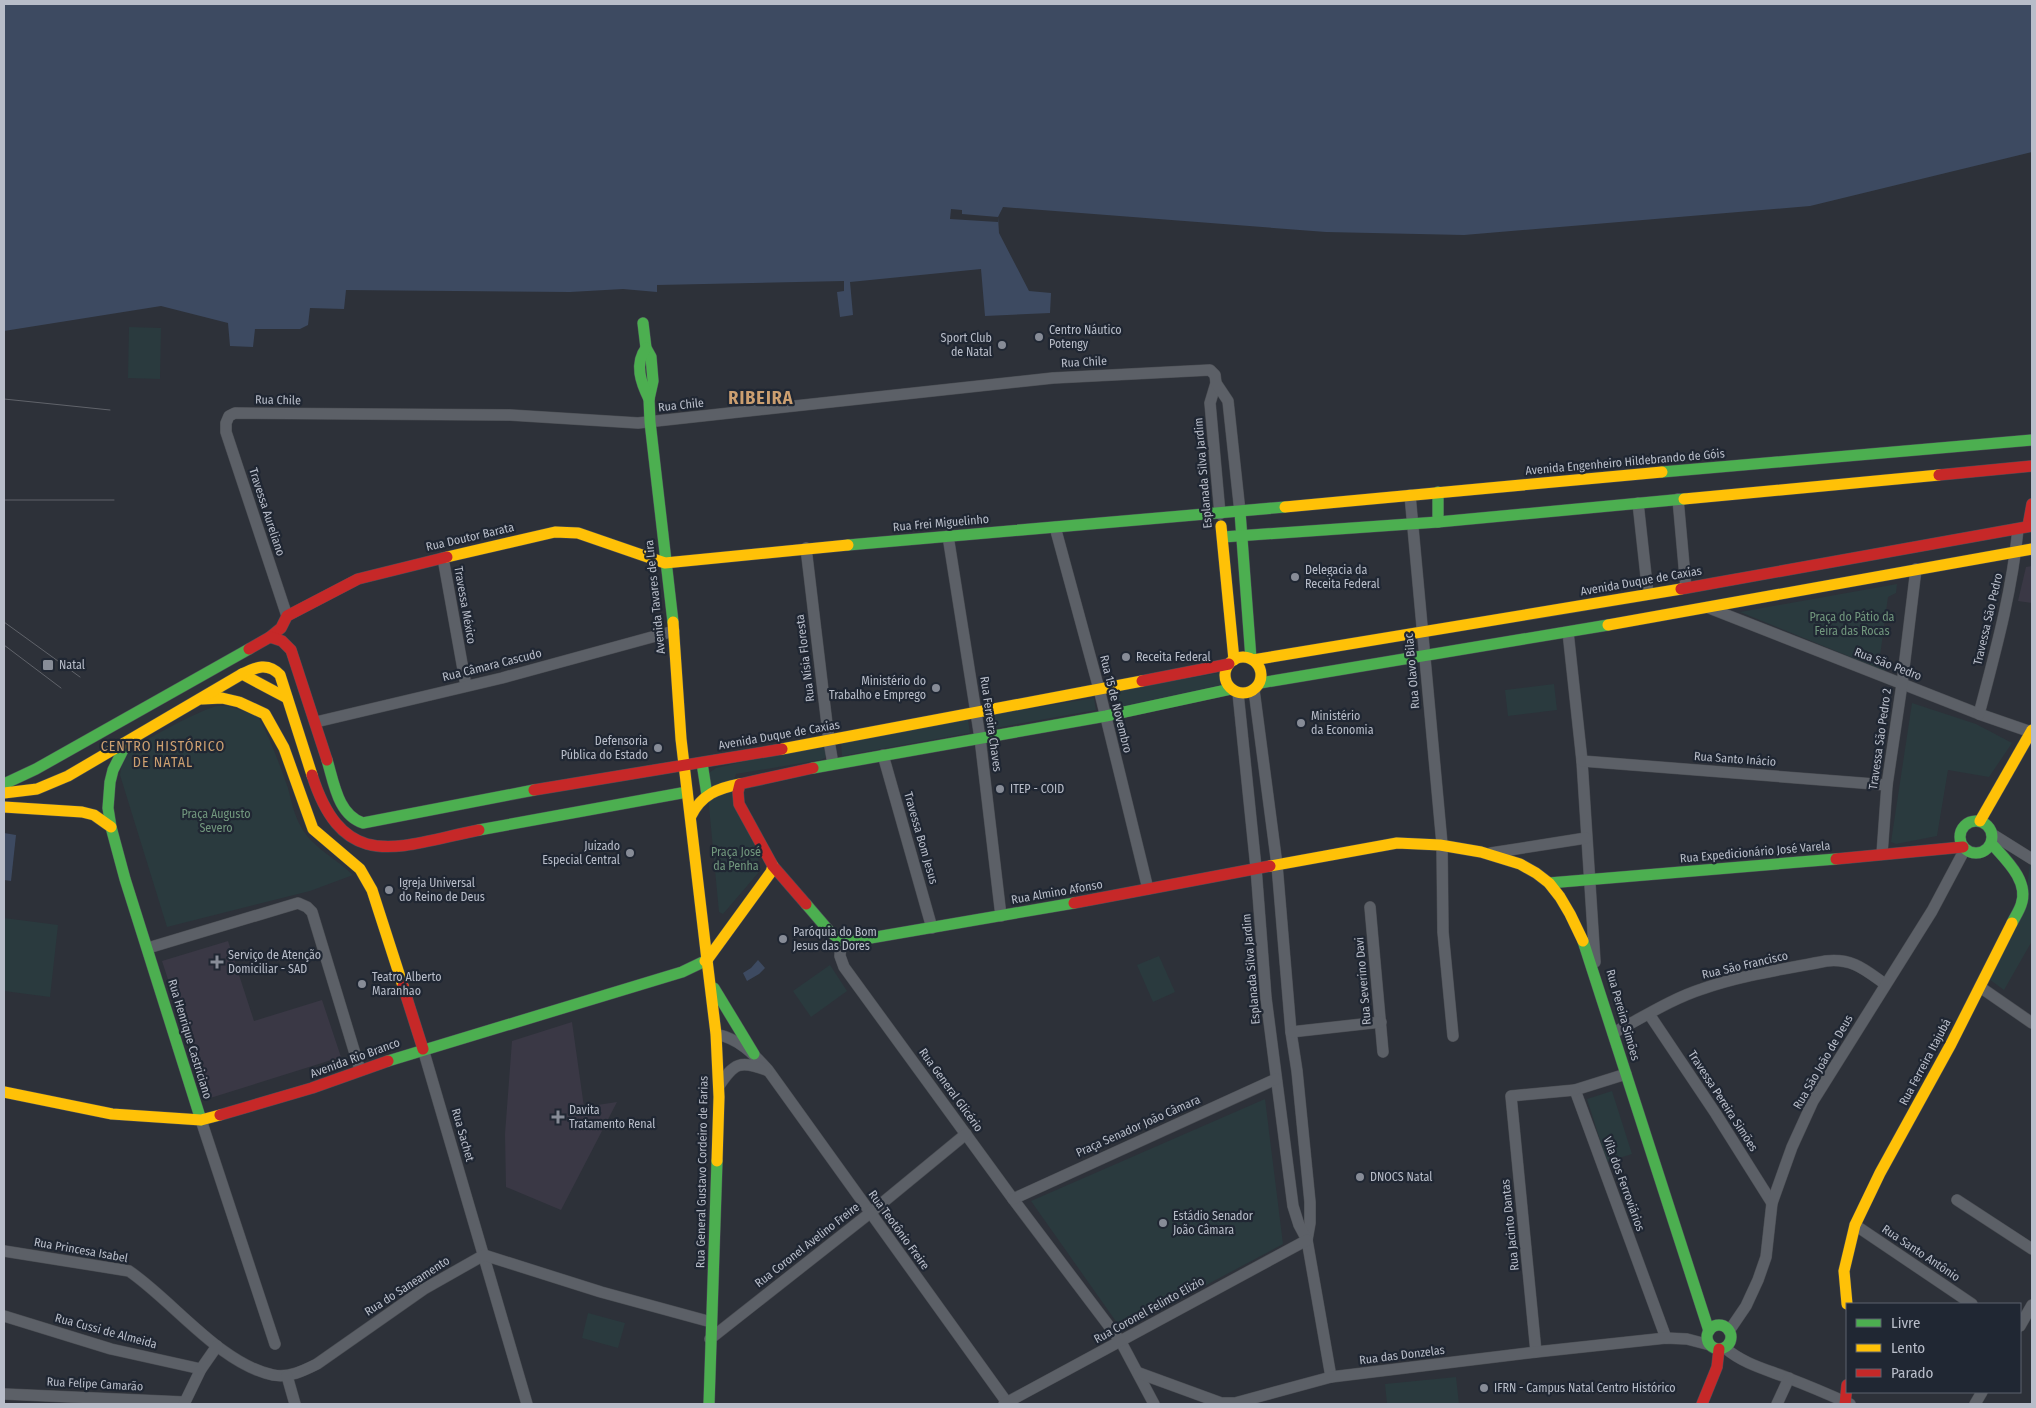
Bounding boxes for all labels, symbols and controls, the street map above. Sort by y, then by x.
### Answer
place label: Centro Náutico Potengy [1049,323,1122,351]
place label: Sport Club de Natal [941,331,992,359]
marker: Centro Náutico Potengy [1033,331,1045,343]
marker: Sport Club de Natal [996,339,1008,351]
street label: Rua Chile [1061,354,1107,370]
district label: RIBEIRA [728,387,794,409]
street label: Rua Chile [255,393,301,407]
street label: Rua Chile [657,396,705,414]
street label: Esplanada Silva Jardim [1191,417,1215,529]
street label: Avenida Engenheiro Hildebrando de Góis [1525,446,1725,478]
street label: Travessa Aureliano [246,466,288,558]
street label: Rua Frei Miguelinho [892,512,990,534]
street label: Rua Doutor Barata [425,520,516,554]
street label: Avenida Tavares de Lira [642,539,668,655]
place label: Delegacia da Receita Federal [1305,563,1380,591]
street label: Avenida Duque de Caxias [1579,563,1703,599]
street label: Travessa México [451,565,479,645]
marker: Delegacia da Receita Federal [1289,571,1301,583]
street label: Travessa São Pedro [1971,572,2005,666]
park label: Praça do Pátio da Feira das Rocas [1810,610,1895,638]
street label: Rua Nísia Floresta [793,613,817,703]
street label: Rua Olavo Bilac [1402,633,1422,709]
street label: Rua São Pedro [1852,645,1924,683]
street label: Rua Câmara Cascudo [441,646,543,684]
place label: Receita Federal [1136,650,1211,664]
marker: Receita Federal [1120,651,1132,663]
street label: Rua 15 de Novembro [1097,654,1135,754]
marker: Natal [41,658,55,672]
place label: Natal [59,658,85,672]
place label: Ministério do Trabalho e Emprego [829,674,926,702]
street label: Rua Ferreira Chaves [977,675,1005,773]
marker: Ministério do Trabalho e Emprego [930,682,942,694]
street label: Travessa São Pedro 2 [1866,687,1894,791]
place label: Ministério da Economia [1311,709,1374,737]
street label: Avenida Duque de Caxias [717,717,841,753]
marker: Ministério da Economia [1295,717,1307,729]
place label: Defensoria Pública do Estado [561,734,648,762]
district label: CENTRO HISTÓRICO DE NATAL [101,737,225,771]
marker: Defensoria Pública do Estado [652,742,664,754]
street label: Rua Santo Inácio [1693,749,1777,769]
place label: ITEP - COID [1010,782,1064,796]
marker: ITEP - COID [994,783,1006,795]
street label: Travessa Bom Jesus [901,790,941,886]
park label: Praça Augusto Severo [181,807,251,835]
street label: Rua Expedicionário José Varela [1679,838,1831,866]
place label: Juizado Especial Central [542,839,620,867]
park label: Praça José da Penha [711,845,761,873]
marker: Juizado Especial Central [624,847,636,859]
place label: Igreja Universal do Reino de Deus [399,876,485,904]
street label: Rua Almino Afonso [1010,877,1104,907]
marker: Igreja Universal do Reino de Deus [383,884,395,896]
street label: Esplanada Silva Jardim [1239,913,1263,1025]
place label: Paróquia do Bom Jesus das Dores [793,925,877,953]
marker: Paróquia do Bom Jesus das Dores [777,933,789,945]
street label: Rua Severino Davi [1352,936,1374,1026]
place label: Serviço de Atenção Domiciliar - SAD [228,948,321,976]
street label: Rua São Francisco [1701,948,1789,982]
marker: Serviço de Atenção Domiciliar - SAD [210,955,224,969]
street label: Rua Pereira Simões [1603,968,1643,1062]
place label: Teatro Alberto Maranhao [372,970,442,998]
street label: Rua Henrique Castriciano [165,977,215,1101]
marker: Teatro Alberto Maranhao [356,978,368,990]
street label: Rua São João de Deus [1790,1012,1856,1112]
street label: Rua Ferreira Itajubá [1896,1016,1954,1108]
street label: Avenida Rio Branco [308,1035,402,1081]
street label: Rua General Glicério [916,1046,986,1134]
street label: Travessa Pereira Simões [1685,1048,1761,1154]
street label: Rua General Gustavo Cordeiro de Farias [693,1076,711,1268]
street label: Praça Senador João Câmara [1074,1092,1202,1160]
place label: Davita Tratamento Renal [569,1103,656,1131]
street label: Rua Sachet [449,1107,477,1163]
marker: Davita Tratamento Renal [551,1110,565,1124]
street label: Vila dos Ferroviários [1600,1135,1648,1233]
place label: DNOCS Natal [1370,1170,1433,1184]
marker: DNOCS Natal [1354,1171,1366,1183]
street label: Rua Jacinto Dantas [1498,1179,1522,1271]
street label: Rua Teotônio Freire [866,1188,933,1272]
street label: Rua Coronel Avelino Freire [752,1200,862,1290]
place label: Estádio Senador João Câmara [1173,1209,1254,1237]
marker: Estádio Senador João Câmara [1157,1217,1169,1229]
street label: Rua Santo Antônio [1879,1222,1963,1284]
street label: Rua Princesa Isabel [33,1235,129,1265]
street label: Rua do Saneamento [362,1253,452,1319]
street label: Rua Coronel Felinto Elizio [1091,1274,1207,1346]
legend [1846,1303,2021,1393]
street label: Rua Cussi de Almeida [54,1311,159,1351]
text: Livre [1891,1314,1920,1332]
text: Lento [1891,1339,1925,1357]
street label: Rua das Donzelas [1359,1343,1445,1367]
text: Parado [1891,1364,1934,1382]
street label: Rua Felipe Camarão [46,1374,144,1394]
place label: IFRN - Campus Natal Centro Histórico [1494,1381,1676,1395]
marker: IFRN - Campus Natal Centro Histórico [1478,1382,1490,1394]

